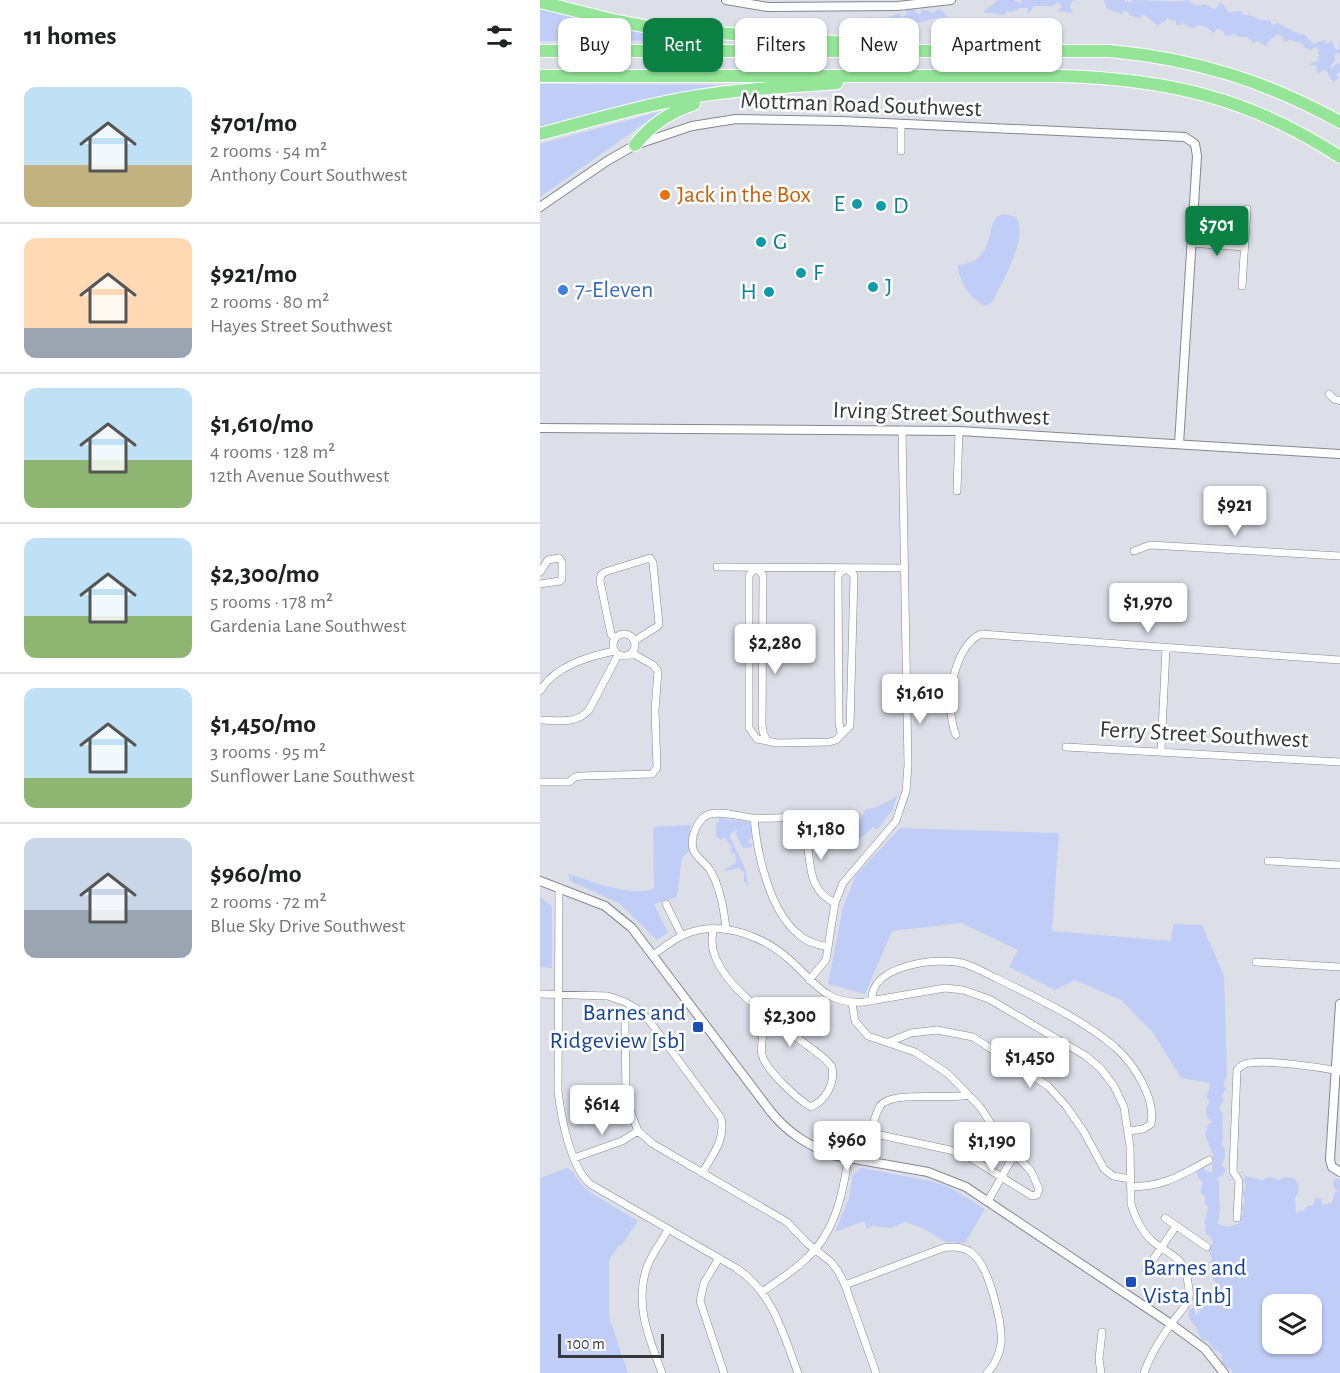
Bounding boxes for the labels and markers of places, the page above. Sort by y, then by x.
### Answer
place label: Jack in the Box [677,183,812,207]
marker: Jack in the Box [658,188,672,202]
place label: E [833,192,845,216]
place label: D [893,194,909,218]
marker: E [850,197,864,211]
marker: D [874,199,888,213]
pin: $701 [1181,206,1253,257]
place label: G [773,230,787,254]
marker: G [754,235,768,249]
place label: F [813,261,824,285]
marker: F [794,266,808,280]
place label: J [885,275,892,299]
place label: 7-Eleven [575,278,653,302]
place label: H [741,280,757,304]
marker: J [866,280,880,294]
marker: 7-Eleven [556,283,570,297]
marker: H [762,285,776,299]
pin: $921 [1199,486,1271,537]
pin: $1,970 [1099,583,1197,634]
pin: $2,280 [726,624,824,675]
pin: $1,610 [871,674,969,725]
pin: $1,180 [772,810,870,861]
pin: $2,300 [741,997,839,1048]
place label: Barnes and Ridgeview [sb] [549,1001,686,1053]
marker: Barnes and Ridgeview [sb] [691,1020,705,1034]
pin: $1,450 [981,1038,1079,1089]
pin: $614 [566,1085,638,1136]
pin: $960 [811,1121,883,1172]
pin: $1,190 [943,1122,1041,1173]
place label: Barnes and Vista [nb] [1143,1256,1246,1308]
marker: Barnes and Vista [nb] [1124,1275,1138,1289]

